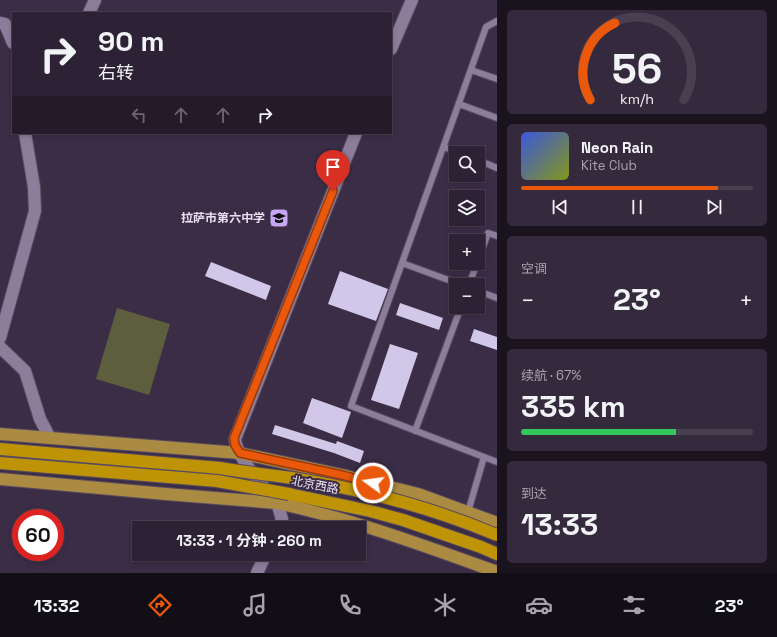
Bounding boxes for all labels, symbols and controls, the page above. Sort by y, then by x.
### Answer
text: 90 m [98,23,164,59]
icon: right [32,28,84,80]
text: 56 [612,42,662,95]
text: 右转 [98,61,134,84]
text: km/h [620,90,654,108]
icon: left [128,104,150,126]
icon: ahead [170,104,192,126]
icon: ahead [212,104,234,126]
icon: right [254,104,276,126]
text: Neon Rain [581,138,653,157]
map controls [449,146,485,314]
button: search [449,146,485,182]
pin [316,150,350,191]
icon: arrive [322,156,344,178]
text: Kite Club [581,157,637,174]
button: layers [449,190,485,226]
icon: previous [549,196,571,218]
icon: pause [626,196,648,218]
icon: next [703,196,725,218]
school or university icon: 拉萨市第六中学 [268,207,290,229]
place label: 拉萨市第六中学 [181,210,265,226]
button: + [449,234,485,270]
text: 空调 [521,260,547,277]
button: − [449,278,485,314]
text: 23° [613,280,661,319]
text: − [521,286,535,314]
text: + [739,286,753,314]
text: 续航 · 67% [521,367,581,384]
text: 335 km [521,387,626,426]
position arrow [352,462,394,504]
street label: 北京西路 [290,473,340,497]
text: 到达 [521,485,547,502]
text: 13:33 [521,505,598,544]
speed limit sign: 60 [12,509,64,561]
text: 13:33 · 1 分钟 · 260 m [176,531,322,550]
icon: directions [146,591,174,619]
icon: music [241,591,269,619]
icon: phone [336,591,364,619]
icon: climate [431,591,459,619]
icon: car [525,591,553,619]
icon: filters [620,591,648,619]
text: 13:32 [33,594,79,617]
text: 23° [715,594,744,617]

